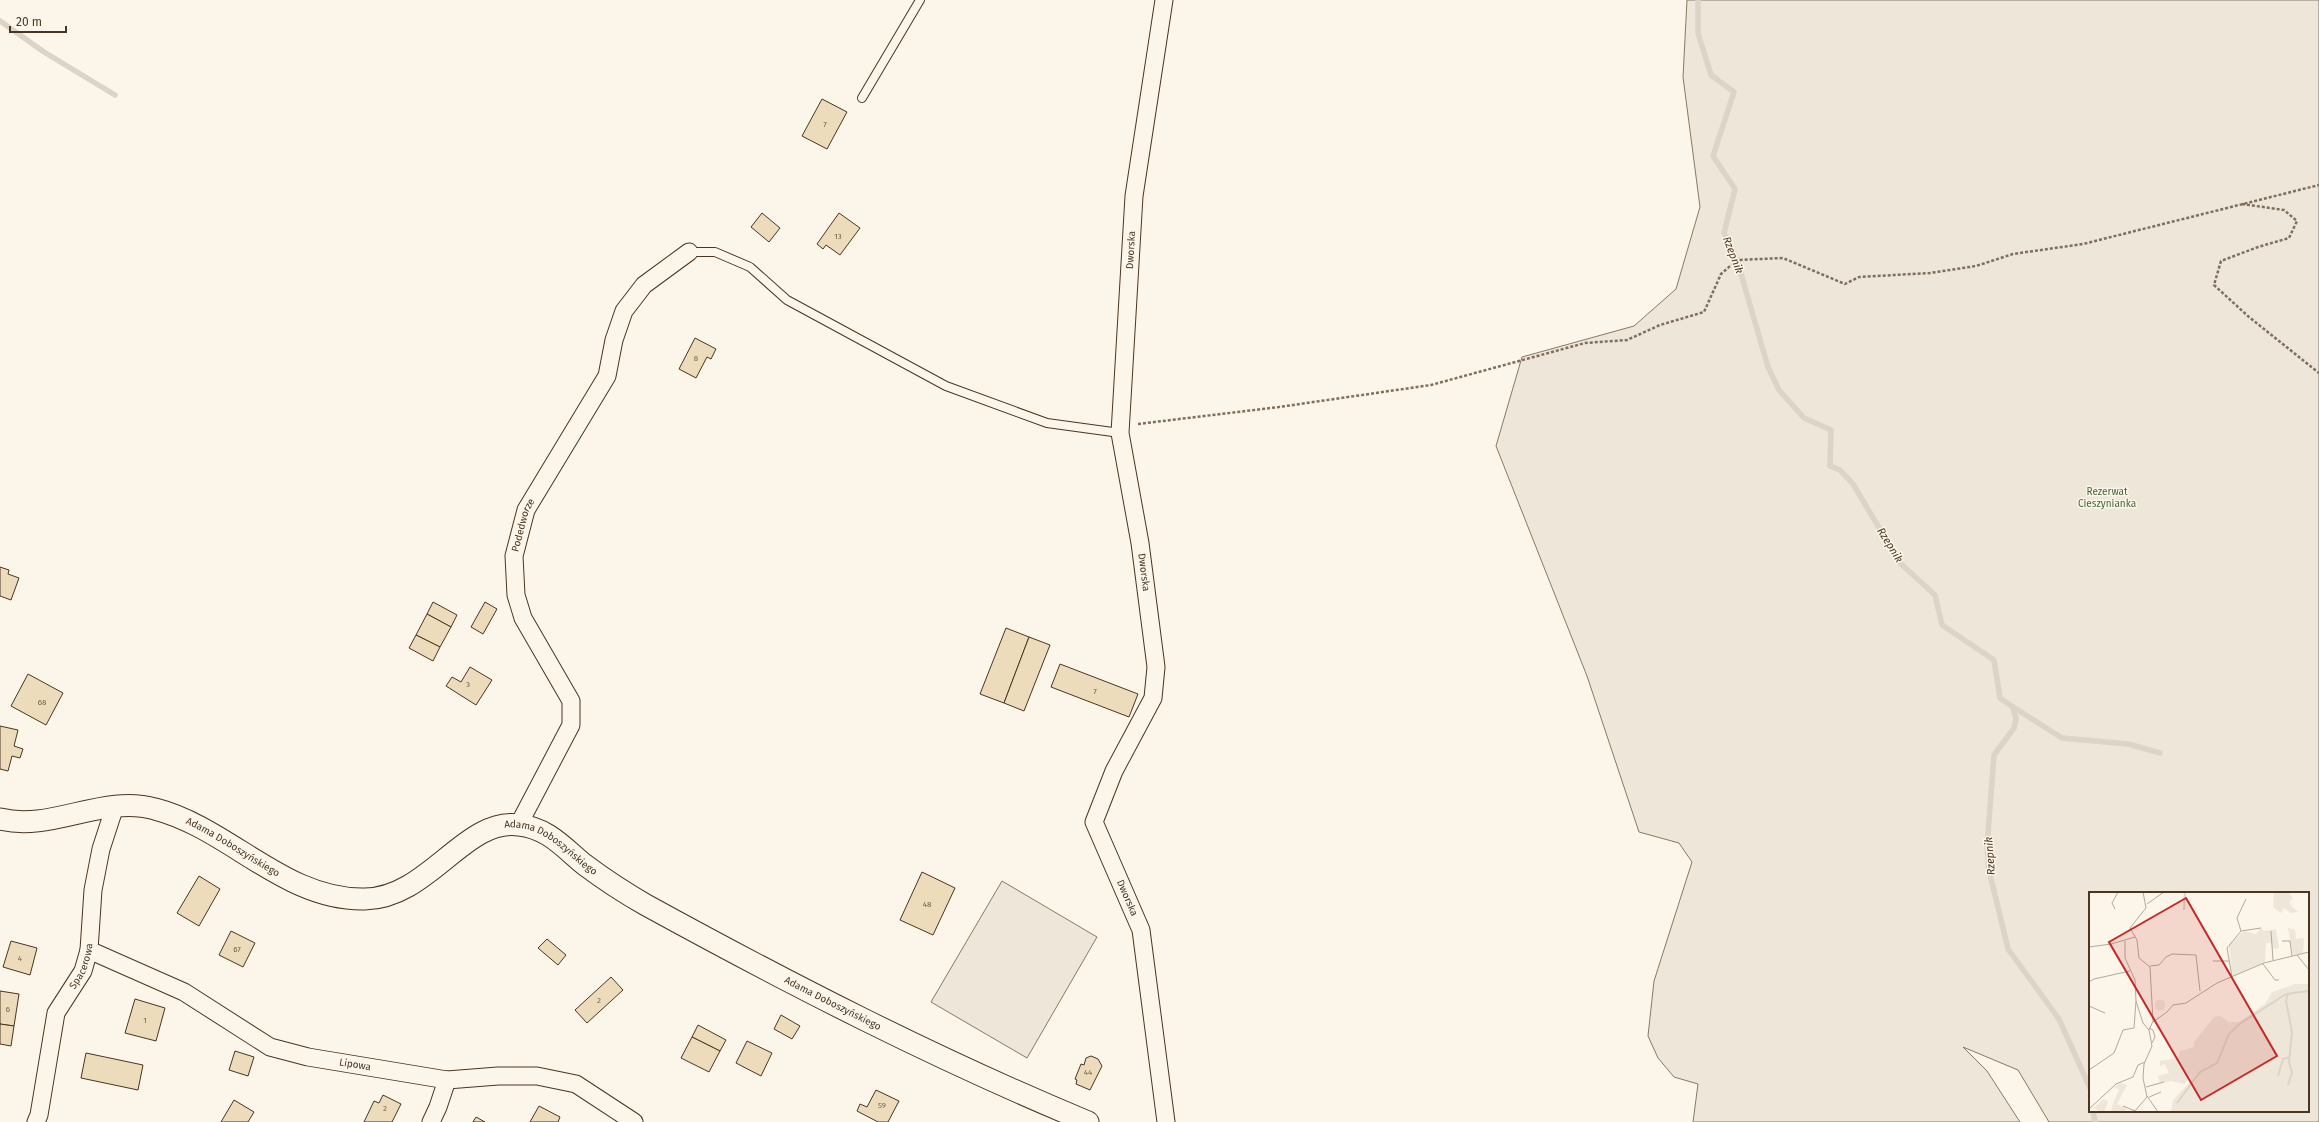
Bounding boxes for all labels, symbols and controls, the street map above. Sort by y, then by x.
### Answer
scale bar [10,8,66,34]
text: 20 m [16,15,42,29]
house number: 7 [823,120,827,129]
street label: Dworska [1124,231,1138,269]
house number: 13 [834,232,842,241]
water label: Rzepnik [1720,235,1746,275]
house number: 8 [694,354,699,363]
park label: Rezerwat Cieszynianka [2078,486,2136,510]
street label: Podedworze [509,496,538,553]
water label: Rzepnik [1874,525,1906,565]
street label: Dworska [1135,552,1152,592]
house number: 3 [466,680,470,689]
house number: 7 [1093,687,1097,696]
house number: 68 [38,698,47,707]
street label: Adama Doboszyńskiego [184,815,282,880]
street label: Adama Doboszyńskiego [504,818,600,878]
water label: Rzepnik [1982,836,1998,876]
street label: Dworska [1114,878,1140,918]
inset map [2089,892,2309,1112]
house number: 48 [923,900,932,909]
street label: Spacerowa [67,943,95,991]
house number: 67 [233,945,241,954]
house number: 4 [18,954,23,963]
street label: Adama Doboszyńskiego [782,974,883,1033]
house number: 2 [597,996,601,1005]
house number: 6 [6,1005,10,1014]
house number: 1 [143,1016,147,1025]
street label: Lipowa [338,1056,372,1073]
house number: 44 [1084,1068,1093,1077]
house number: 59 [878,1101,886,1110]
house number: 2 [383,1104,387,1113]

